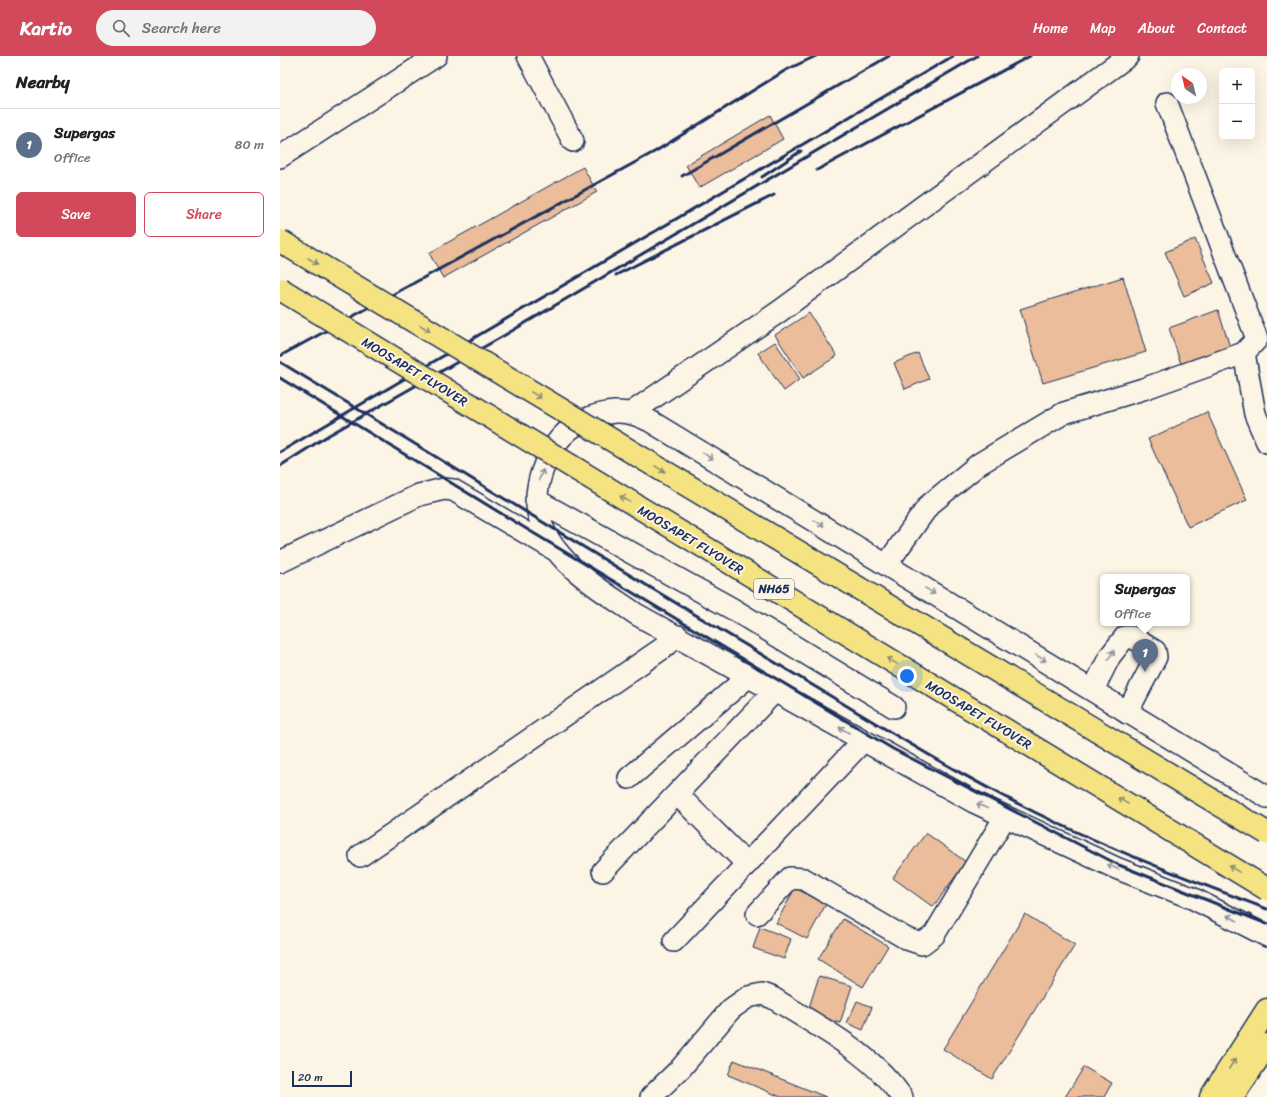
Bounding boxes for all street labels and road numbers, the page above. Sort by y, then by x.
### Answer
street label: MOOSAPET FLYOVER [357,330,473,413]
street label: MOOSAPET FLYOVER [633,498,749,581]
road number: NH65 [754,579,794,599]
street label: MOOSAPET FLYOVER [921,673,1037,756]

